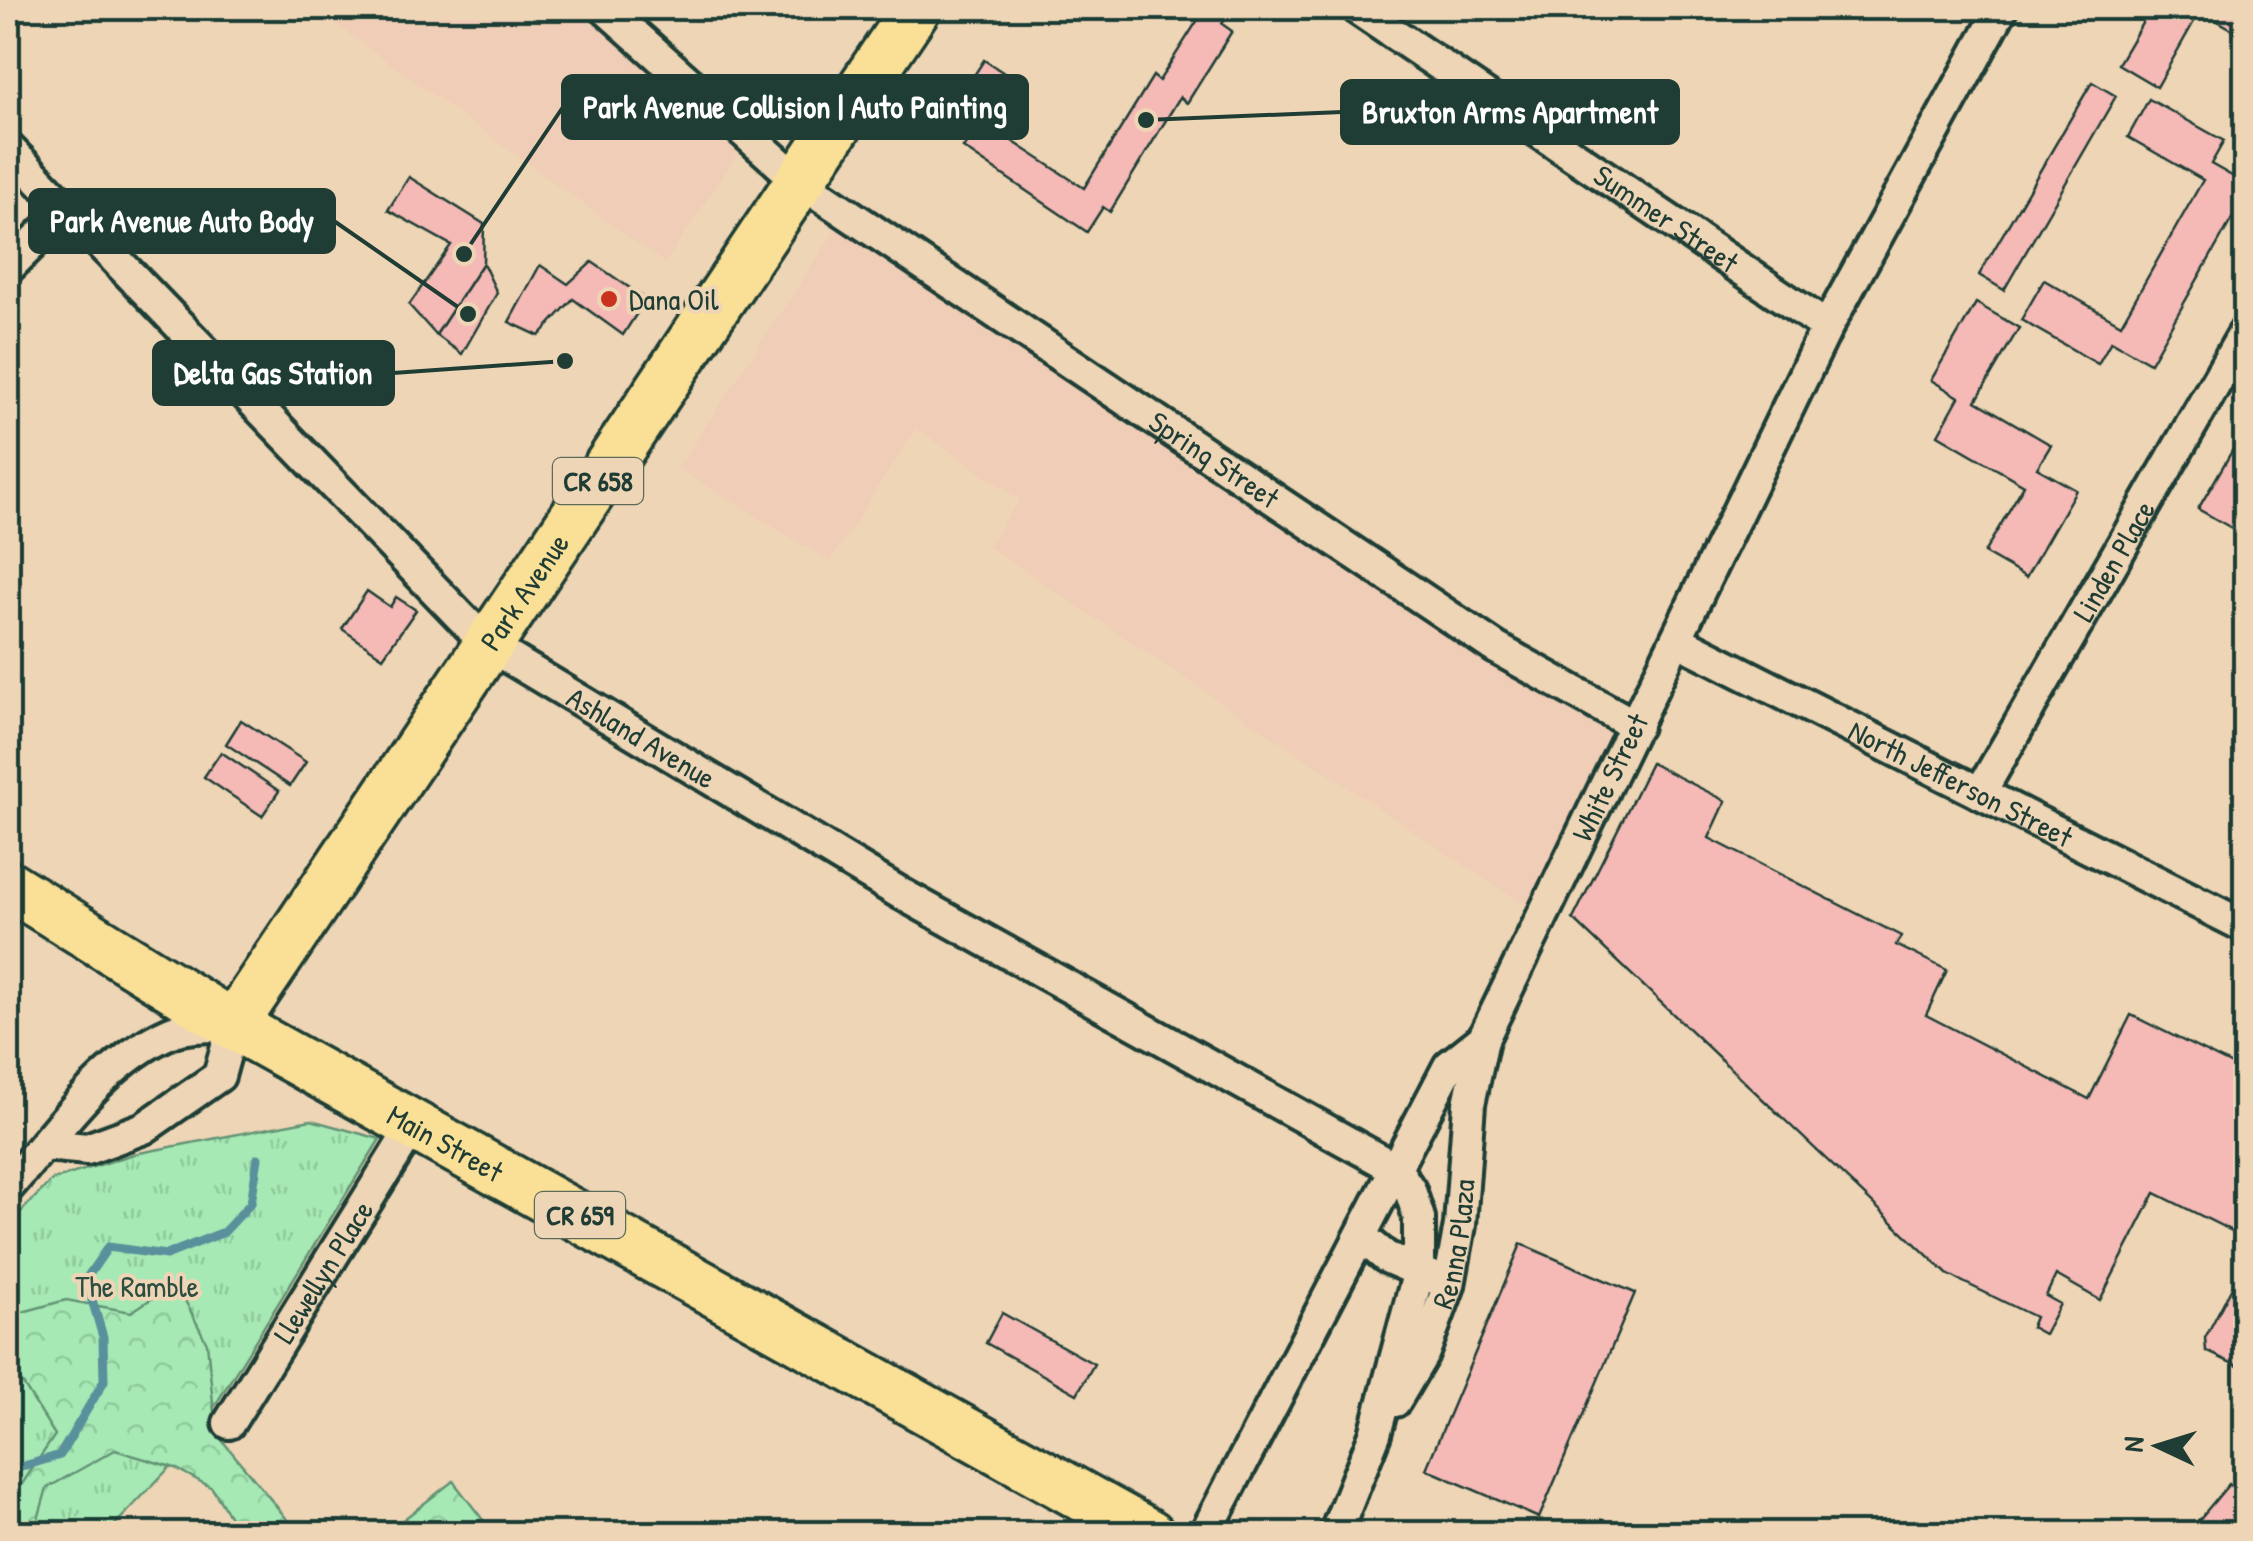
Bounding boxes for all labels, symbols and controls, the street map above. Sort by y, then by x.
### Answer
callout: Park Avenue Collision | Auto Painting [563,76,1027,138]
callout: Bruxton Arms Apartment [1342,81,1678,143]
text: Park Avenue Collision | Auto Painting [583,85,1007,129]
text: Bruxton Arms Apartment [1362,90,1659,134]
street label: Summer Street [1586,155,1747,282]
callout: Park Avenue Auto Body [30,190,334,252]
text: Park Avenue Auto Body [50,199,315,243]
place label: Dana Oil [629,279,719,319]
marker: Dana Oil [598,288,620,310]
callout: Delta Gas Station [154,342,393,404]
text: Delta Gas Station [174,351,372,394]
street label: Spring Street [1142,401,1288,518]
road number: CR 658 [553,458,643,504]
street label: Linden Place [2063,493,2164,628]
street label: Park Avenue [470,525,578,658]
street label: Ashland Avenue [560,677,723,798]
street label: White Street [1562,706,1658,848]
street label: North Jefferson Street [1842,710,2080,857]
street label: Main Street [380,1095,511,1191]
street label: Renna Plaza [1422,1178,1483,1314]
road number: CR 659 [535,1192,625,1238]
street label: Llewellyn Place [263,1193,382,1351]
park label: The Ramble [75,1266,199,1306]
north arrow [2108,1396,2208,1496]
text: N [2114,1435,2153,1453]

